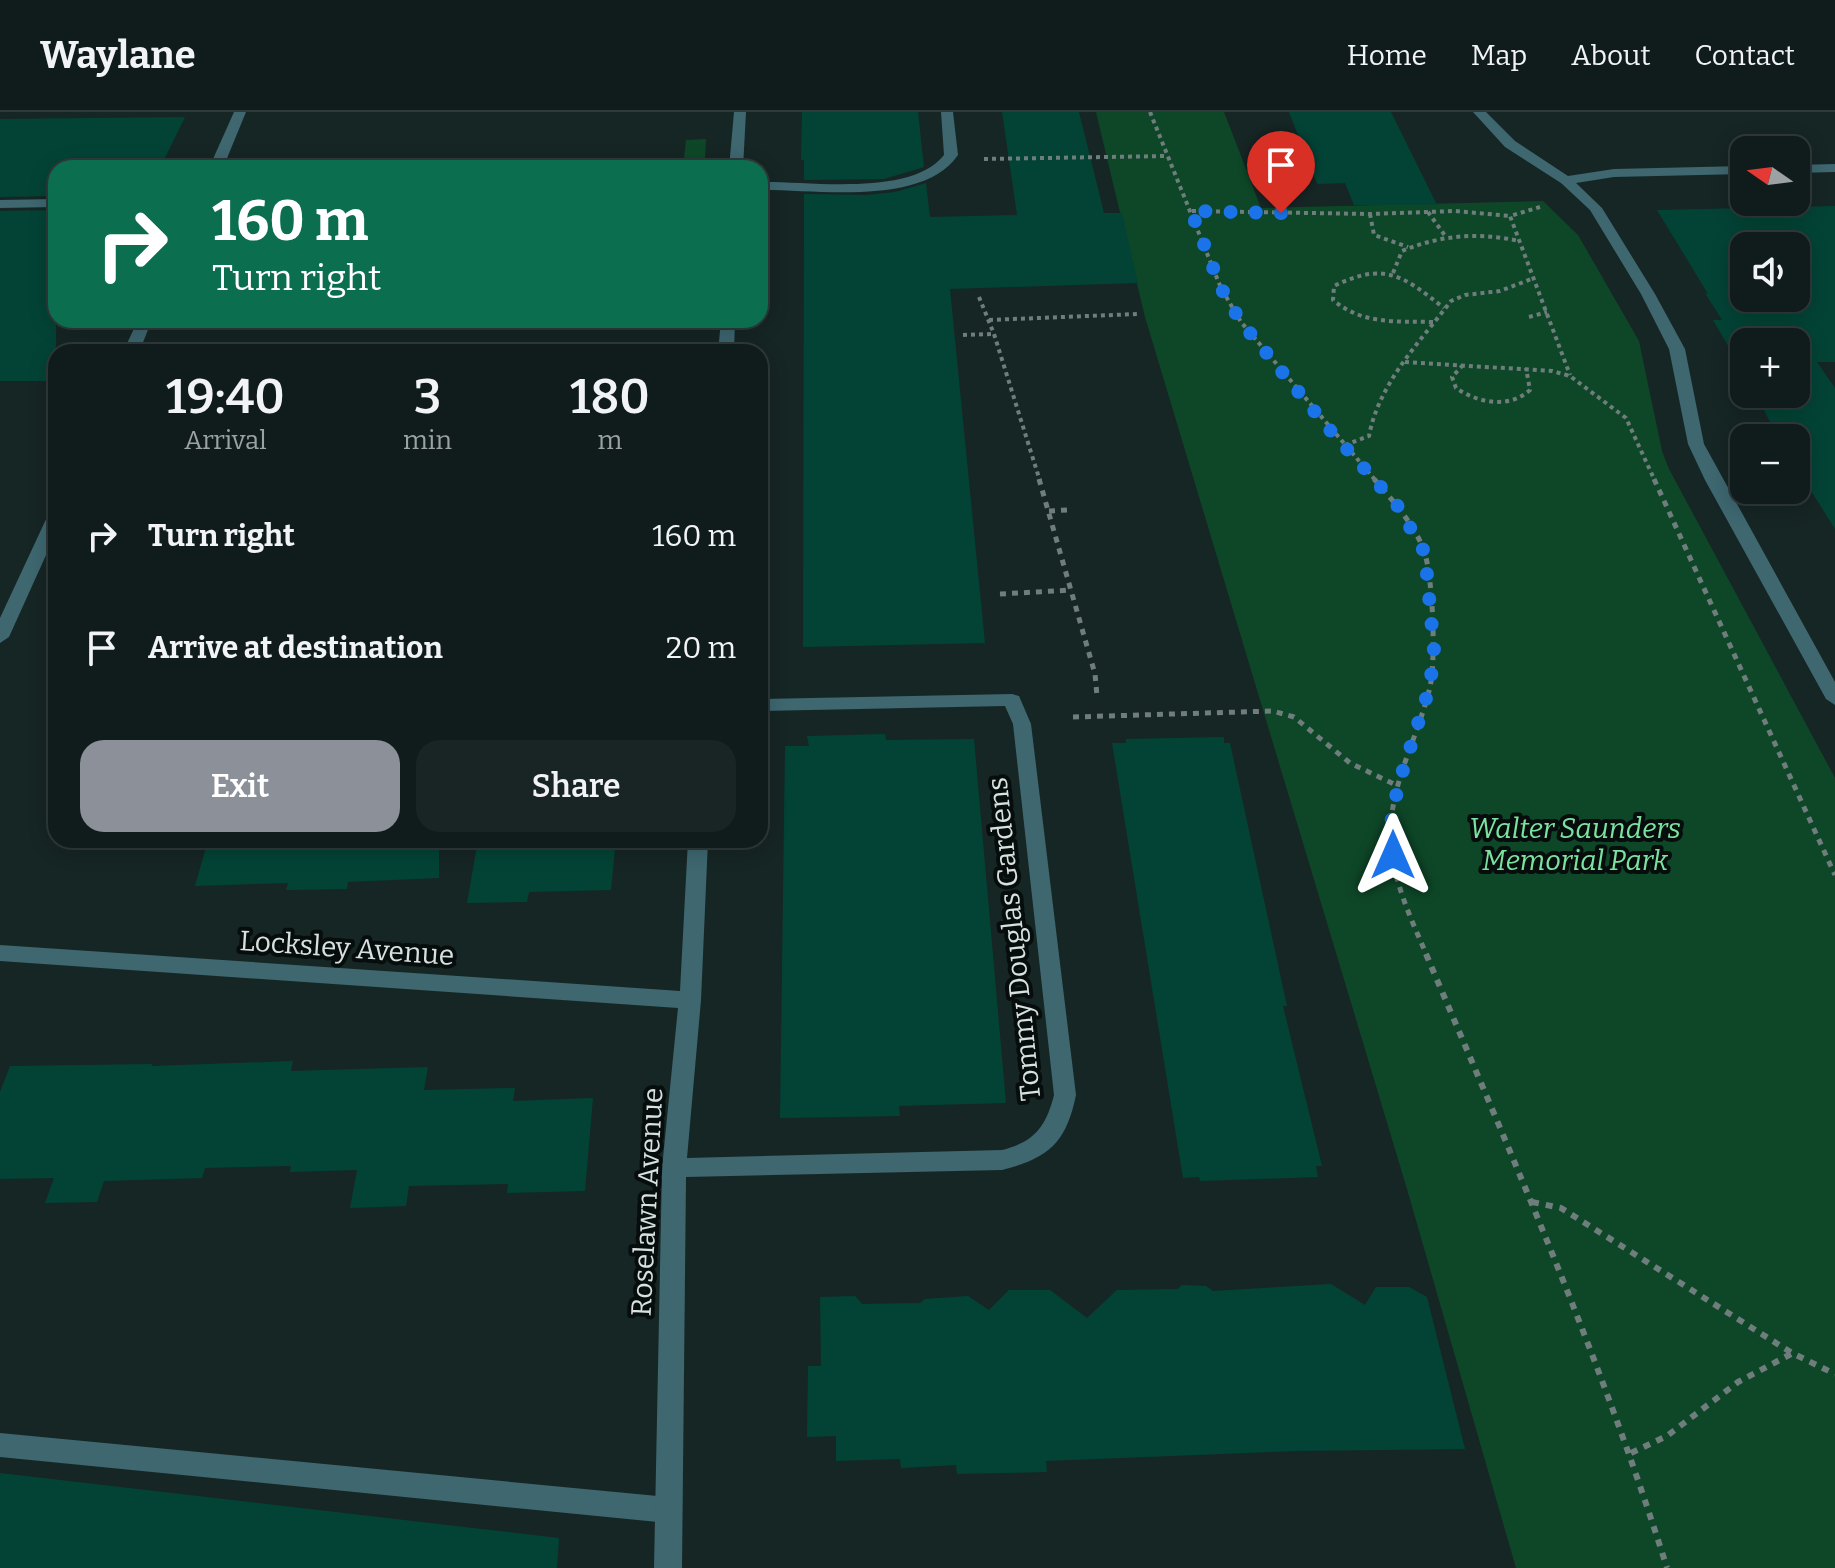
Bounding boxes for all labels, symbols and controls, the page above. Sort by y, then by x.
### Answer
text: Waylane [40,32,196,78]
text: Home [1347,39,1427,72]
text: Map [1471,39,1527,72]
text: About [1571,39,1651,72]
text: Contact [1695,39,1795,72]
pin [1247,131,1315,213]
north arrow [1730,136,1810,216]
map controls [1730,136,1810,504]
icon: arrive [1259,143,1303,187]
text: 160 m [212,188,368,255]
icon: right [80,192,184,296]
button: sound [1730,232,1810,312]
text: Turn right [212,256,381,300]
button: + [1730,328,1810,408]
text: 19:40 [166,368,285,426]
text: 3 [414,368,441,426]
text: 180 [570,368,650,426]
button: − [1730,424,1810,504]
text: Arrival [184,425,267,456]
text: min [403,425,452,456]
text: m [598,425,622,456]
icon: right [80,514,124,558]
text: Turn right [148,518,295,554]
text: 160 m [652,518,736,554]
icon: arrive [80,626,124,670]
text: Arrive at destination [148,630,443,666]
text: 20 m [666,630,736,666]
button: Exit [80,740,400,832]
button: Share [416,740,736,832]
street label: Tommy Douglas Gardens [981,776,1047,1102]
park label: Walter Saunders Memorial Park [1469,812,1681,877]
position arrow [1351,813,1435,897]
street label: Locksley Avenue [239,924,455,972]
street label: Roselawn Avenue [625,1087,669,1317]

